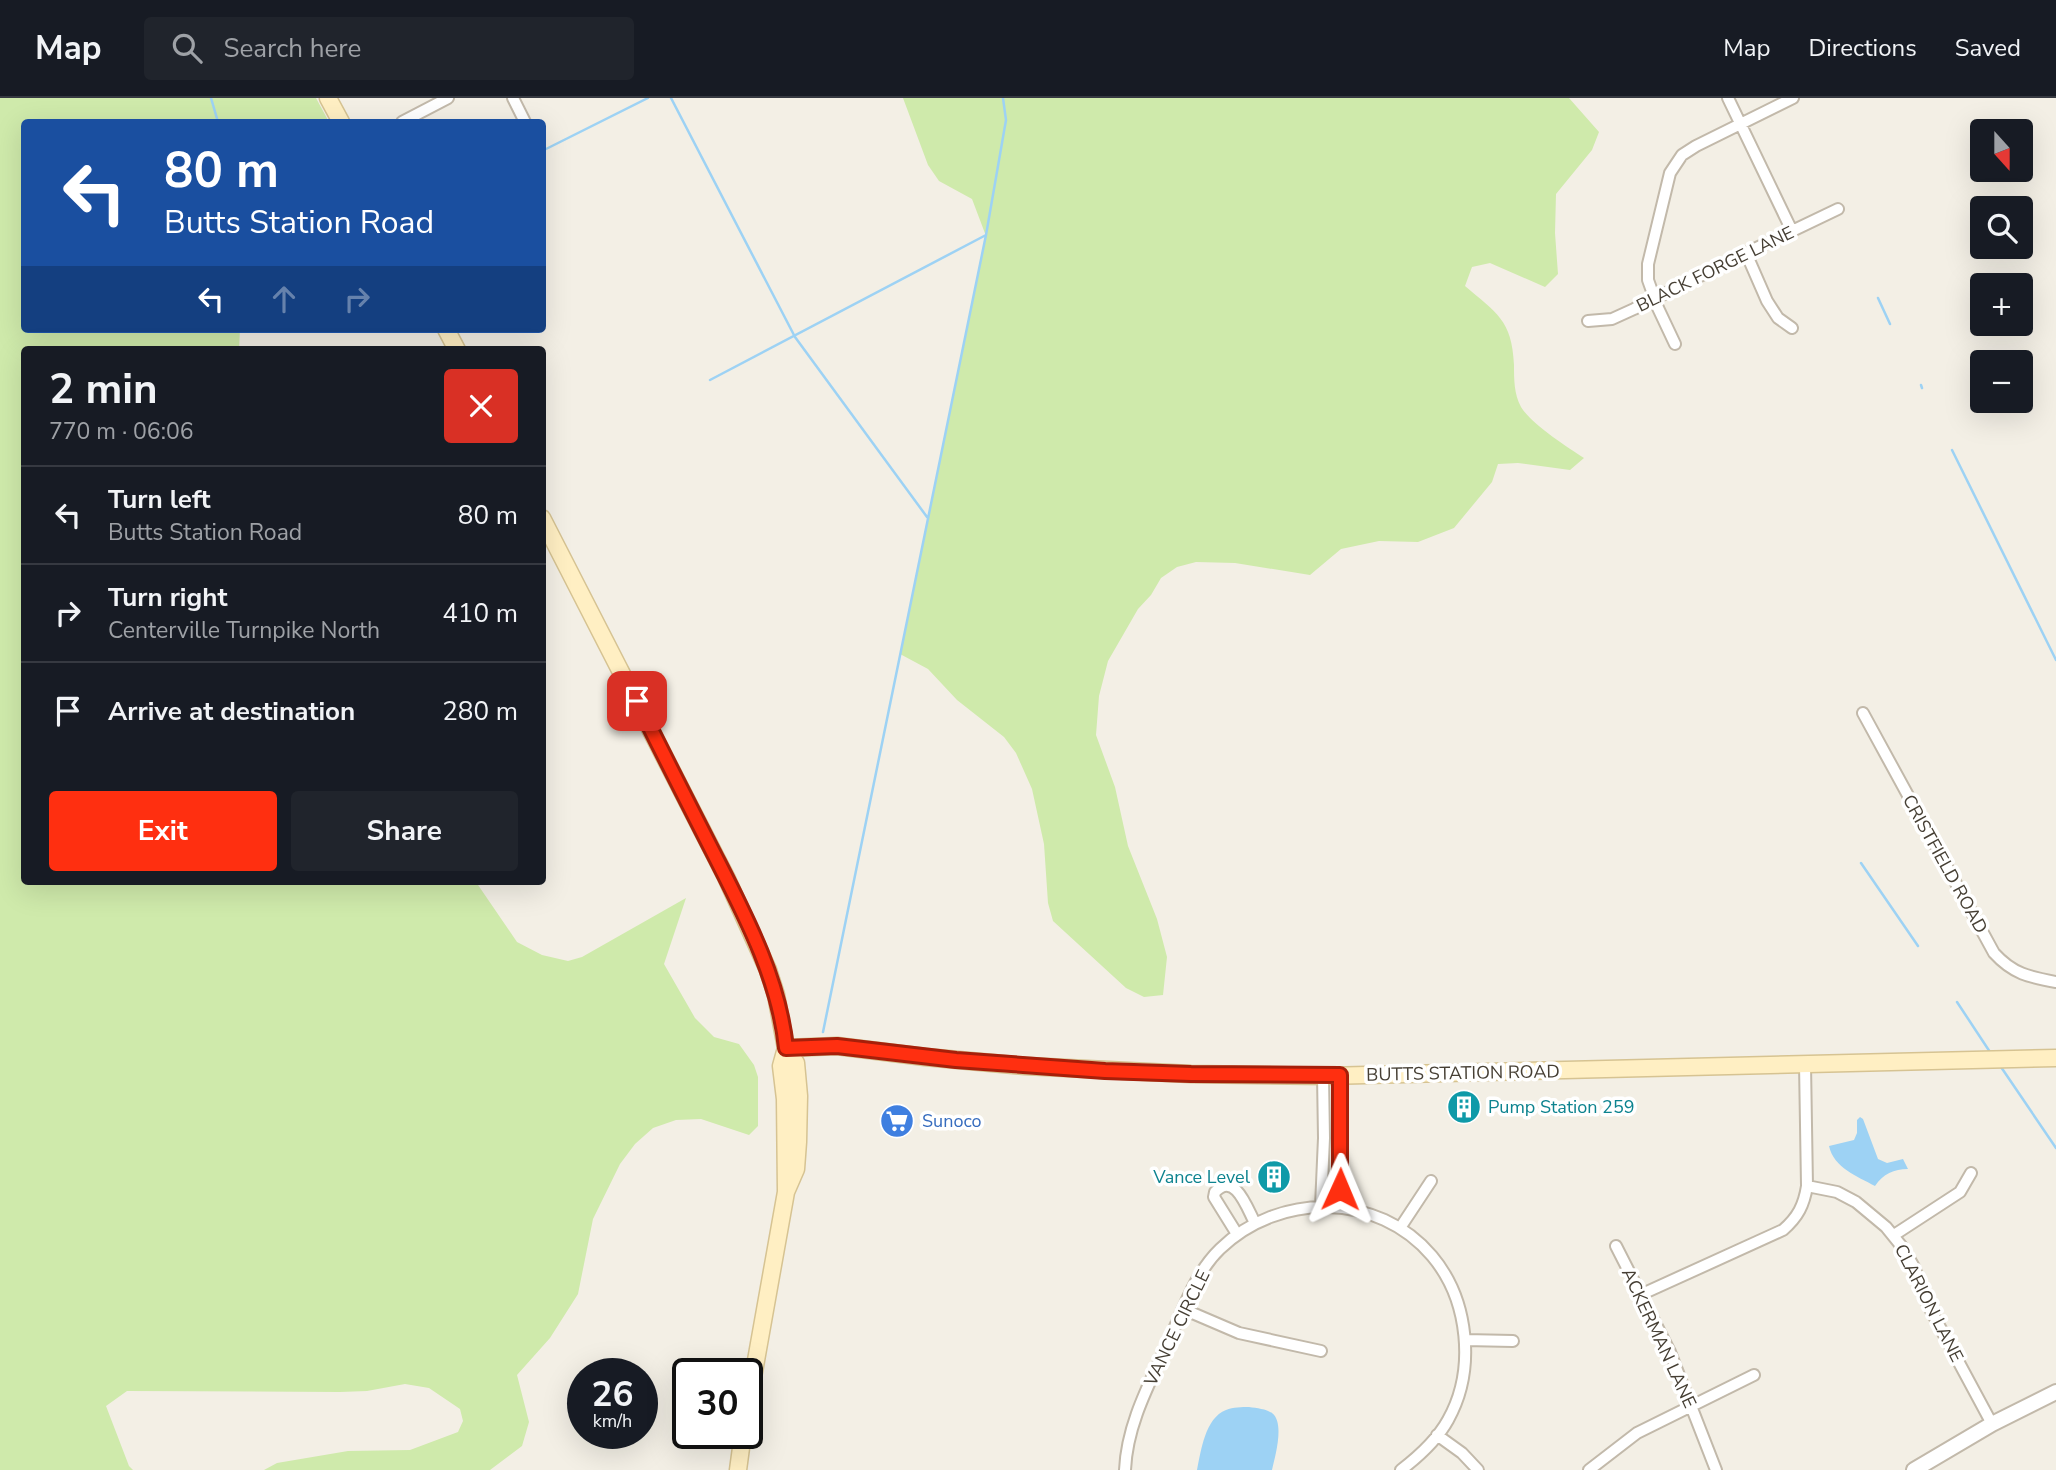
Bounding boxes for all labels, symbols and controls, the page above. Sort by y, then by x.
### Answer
search box [144,17,634,80]
text: Map [35,26,102,71]
icon: search [168,29,206,67]
text: Search here [224,31,361,66]
text: Map [1723,32,1770,64]
text: Directions [1808,32,1917,64]
text: Saved [1955,32,2021,64]
north arrow [1970,119,2034,182]
map controls [1970,119,2033,413]
text: 80 m [164,137,279,204]
icon: left [49,147,140,238]
button: search [1970,196,2033,259]
text: Butts Station Road [164,201,434,244]
street label: BLACK FORGE LANE [1632,220,1798,318]
button: + [1970,273,2033,336]
icon: left [192,280,230,318]
icon: ahead [265,280,303,318]
icon: right [338,280,376,318]
button: − [1970,350,2033,413]
text: 2 min [49,361,158,418]
button: close [444,369,518,443]
text: 770 m · 06:06 [49,416,194,447]
text: Turn left [108,482,211,517]
icon: left [49,496,87,534]
text: 80 m [458,498,518,533]
text: Butts Station Road [108,517,302,548]
text: Turn right [108,580,227,615]
icon: right [49,594,87,632]
text: 410 m [442,596,518,631]
text: Centerville Turnpike North [108,615,380,646]
pin [607,671,667,731]
icon: arrive [618,682,656,720]
icon: arrive [49,692,87,730]
text: Arrive at destination [108,694,355,729]
text: 280 m [442,694,518,729]
street label: CRISTFIELD ROAD [1897,790,1993,938]
button: Exit [49,791,277,871]
button: Share [291,791,518,871]
street label: BUTTS STATION ROAD [1366,1059,1560,1087]
building icon: Pump Station 259 [1445,1088,1483,1126]
place label: Pump Station 259 [1488,1095,1635,1119]
supermarket icon: Sunoco [878,1102,916,1140]
place label: Sunoco [922,1109,982,1133]
position arrow [1303,1152,1377,1226]
building icon: Vance Level [1255,1158,1293,1196]
place label: Vance Level [1152,1165,1251,1189]
street label: CLARION LANE [1889,1240,1969,1366]
street label: ACKERMAN LANE [1616,1264,1702,1412]
street label: VANCE CIRCLE [1138,1266,1215,1391]
speed limit sign: 30 [672,1358,763,1449]
text: 26 [591,1371,634,1418]
text: km/h [593,1409,632,1433]

